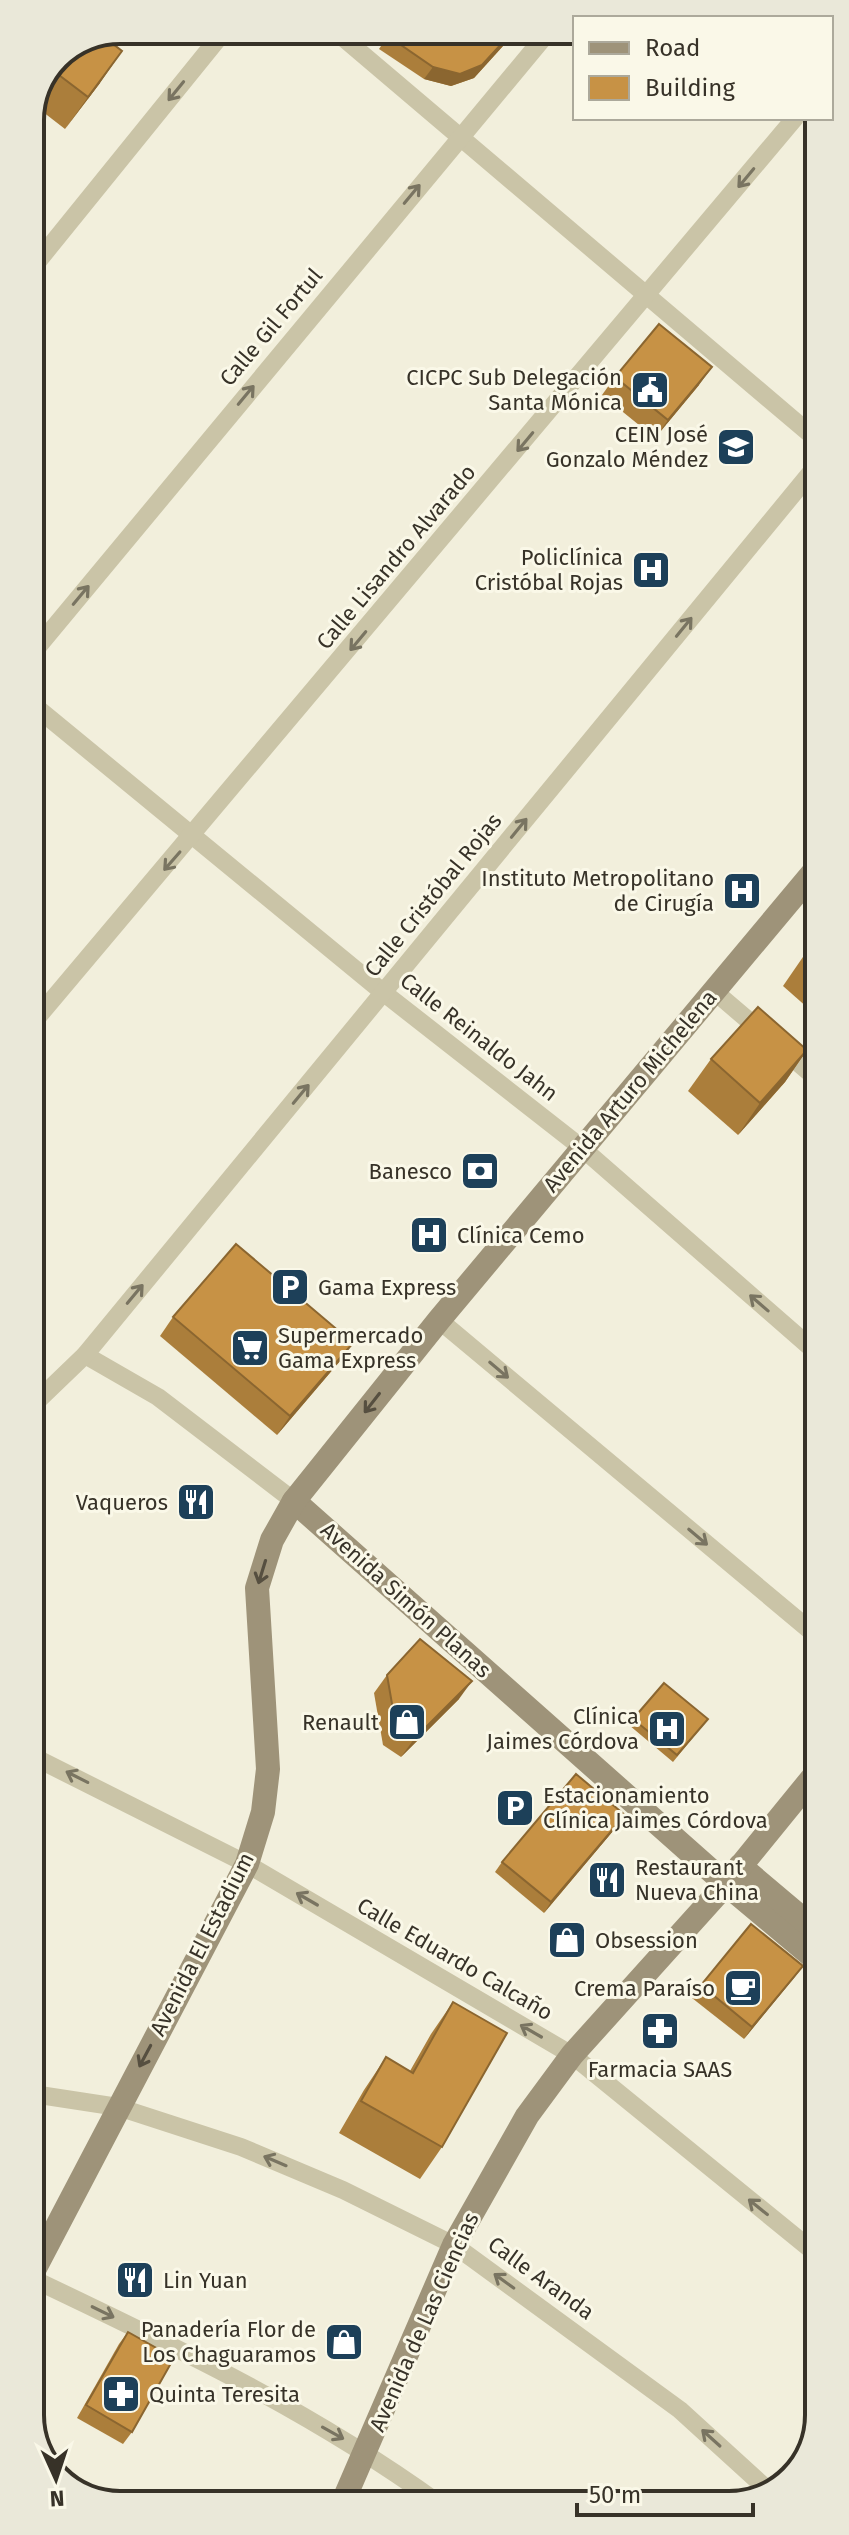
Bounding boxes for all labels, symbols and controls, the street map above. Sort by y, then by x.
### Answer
legend [573,16,833,120]
text: Road [645,34,700,62]
text: Building [645,74,735,102]
one-way arrow [167,80,185,101]
one-way arrow [737,167,755,188]
one-way arrow [403,184,421,205]
street label: Calle Gil Fortul [214,263,328,391]
place label: CICPC Sub Delegación Santa Mónica [406,364,622,416]
public building icon: CICPC Sub Delegación Santa Mónica [629,369,671,411]
one-way arrow [237,385,255,405]
place label: CEIN José Gonzalo Méndez [546,421,708,473]
school or university icon: CEIN José Gonzalo Méndez [715,426,757,468]
one-way arrow [516,431,534,452]
street label: Calle Lisandro Alvarado [311,459,481,655]
place label: Policlínica Cristóbal Rojas [475,544,623,596]
hospital icon: Policlínica Cristóbal Rojas [630,549,672,591]
one-way arrow [72,585,89,606]
one-way arrow [675,617,693,638]
one-way arrow [349,630,367,651]
street label: Calle Cristóbal Rojas [359,808,507,982]
one-way arrow [510,818,528,839]
one-way arrow [163,850,181,871]
place label: Instituto Metropolitano de Cirugía [481,865,714,917]
hospital icon: Instituto Metropolitano de Cirugía [721,870,763,912]
street label: Calle Reinaldo Jahn [395,967,563,1107]
street label: Avenida Arturo Michelena [537,984,723,1198]
one-way arrow [292,1084,310,1105]
bank icon: Banesco [459,1150,501,1192]
place label: Banesco [369,1158,452,1185]
hospital icon: Clínica Cemo [408,1214,450,1256]
place label: Clínica Cemo [457,1222,585,1249]
parking icon: Gama Express [269,1266,311,1308]
place label: Gama Express [318,1274,456,1301]
one-way arrow [126,1285,144,1305]
one-way arrow [749,1294,769,1312]
place label: Supermercado Gama Express [278,1322,423,1374]
supermarket icon: Supermercado Gama Express [229,1327,271,1369]
one-way arrow [488,1361,508,1379]
one-way arrow [363,1392,381,1413]
restaurant icon: Vaqueros [175,1481,217,1523]
place label: Vaqueros [76,1489,168,1516]
street label: Avenida Simón Planas [315,1516,497,1684]
one-way arrow [688,1528,708,1546]
one-way arrow [254,1559,268,1584]
shop icon: Renault [386,1701,428,1743]
place label: Clínica Jaimes Córdova [486,1703,639,1755]
hospital icon: Clínica Jaimes Córdova [646,1708,688,1750]
place label: Renault [302,1709,379,1736]
one-way arrow [66,1769,90,1785]
place label: Estacionamiento Clínica Jaimes Córdova [543,1782,768,1834]
parking icon: Estacionamiento Clínica Jaimes Córdova [494,1787,536,1829]
street label: Avenida El Estadium [144,1848,260,2040]
place label: Restaurant Nueva China [635,1854,759,1906]
restaurant icon: Restaurant Nueva China [586,1859,628,1901]
one-way arrow [296,1891,319,1907]
street label: Calle Eduardo Calcaño [352,1892,558,2026]
shop icon: Obsession [546,1919,588,1961]
place label: Obsession [595,1927,698,1954]
cafe icon: Crema Paraíso [722,1967,764,2009]
place label: Crema Paraíso [574,1975,715,2002]
pharmacy icon: Farmacia SAAS [639,2010,681,2052]
one-way arrow [520,2023,543,2039]
one-way arrow [136,2044,152,2068]
place label: Farmacia SAAS [588,2056,732,2083]
one-way arrow [263,2153,288,2167]
one-way arrow [748,2198,769,2216]
street label: Avenida de Las Ciencias [363,2208,485,2436]
street label: Calle Aranda [483,2230,599,2326]
restaurant icon: Lin Yuan [114,2259,156,2301]
place label: Lin Yuan [163,2267,248,2294]
one-way arrow [494,2273,516,2290]
one-way arrow [91,2305,115,2320]
place label: Panadería Flor de Los Chaguaramos [141,2316,316,2368]
shop icon: Panadería Flor de Los Chaguaramos [323,2321,365,2363]
pharmacy icon: Quinta Teresita [100,2373,142,2415]
place label: Quinta Teresita [149,2381,300,2408]
one-way arrow [321,2425,345,2441]
one-way arrow [702,2430,722,2448]
north arrow [16,2439,96,2519]
scale bar [577,2467,753,2517]
text: 50 m [589,2481,641,2509]
text: N [49,2485,65,2512]

